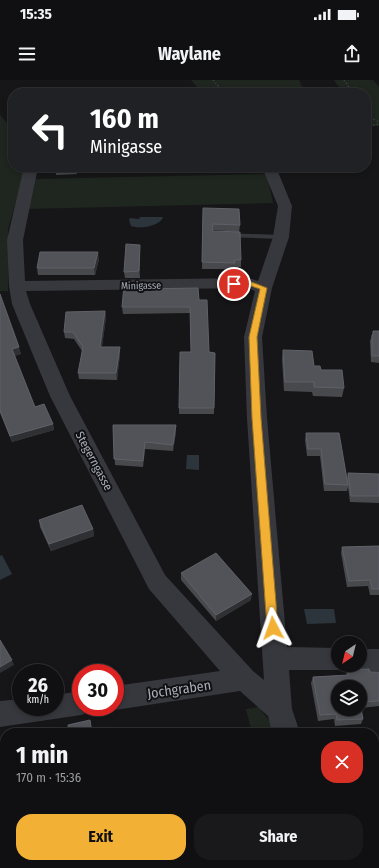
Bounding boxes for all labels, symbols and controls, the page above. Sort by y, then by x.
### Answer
text: 15:35 [20,5,52,23]
icon: menu [16,43,38,65]
text: Waylane [158,43,221,65]
icon: share [341,43,363,65]
text: 160 m [90,102,159,135]
icon: left [24,104,76,156]
text: Minigasse [90,136,162,158]
pin [217,267,251,301]
icon: arrive [223,273,245,295]
street label: Minigasse [121,280,161,292]
street label: Stegerngasse [73,429,115,493]
position arrow [252,607,294,649]
north arrow [331,636,367,672]
map controls [331,636,367,716]
speed limit sign: 30 [72,664,124,716]
text: 26 [28,673,48,697]
street label: Jochgraben [146,677,212,702]
button: layers [331,680,367,716]
text: km/h [27,694,49,706]
text: 1 min [16,741,68,769]
button: close [321,741,363,783]
text: 170 m · 15:36 [16,770,81,785]
button: Exit [16,814,186,860]
button: Share [194,814,363,860]

